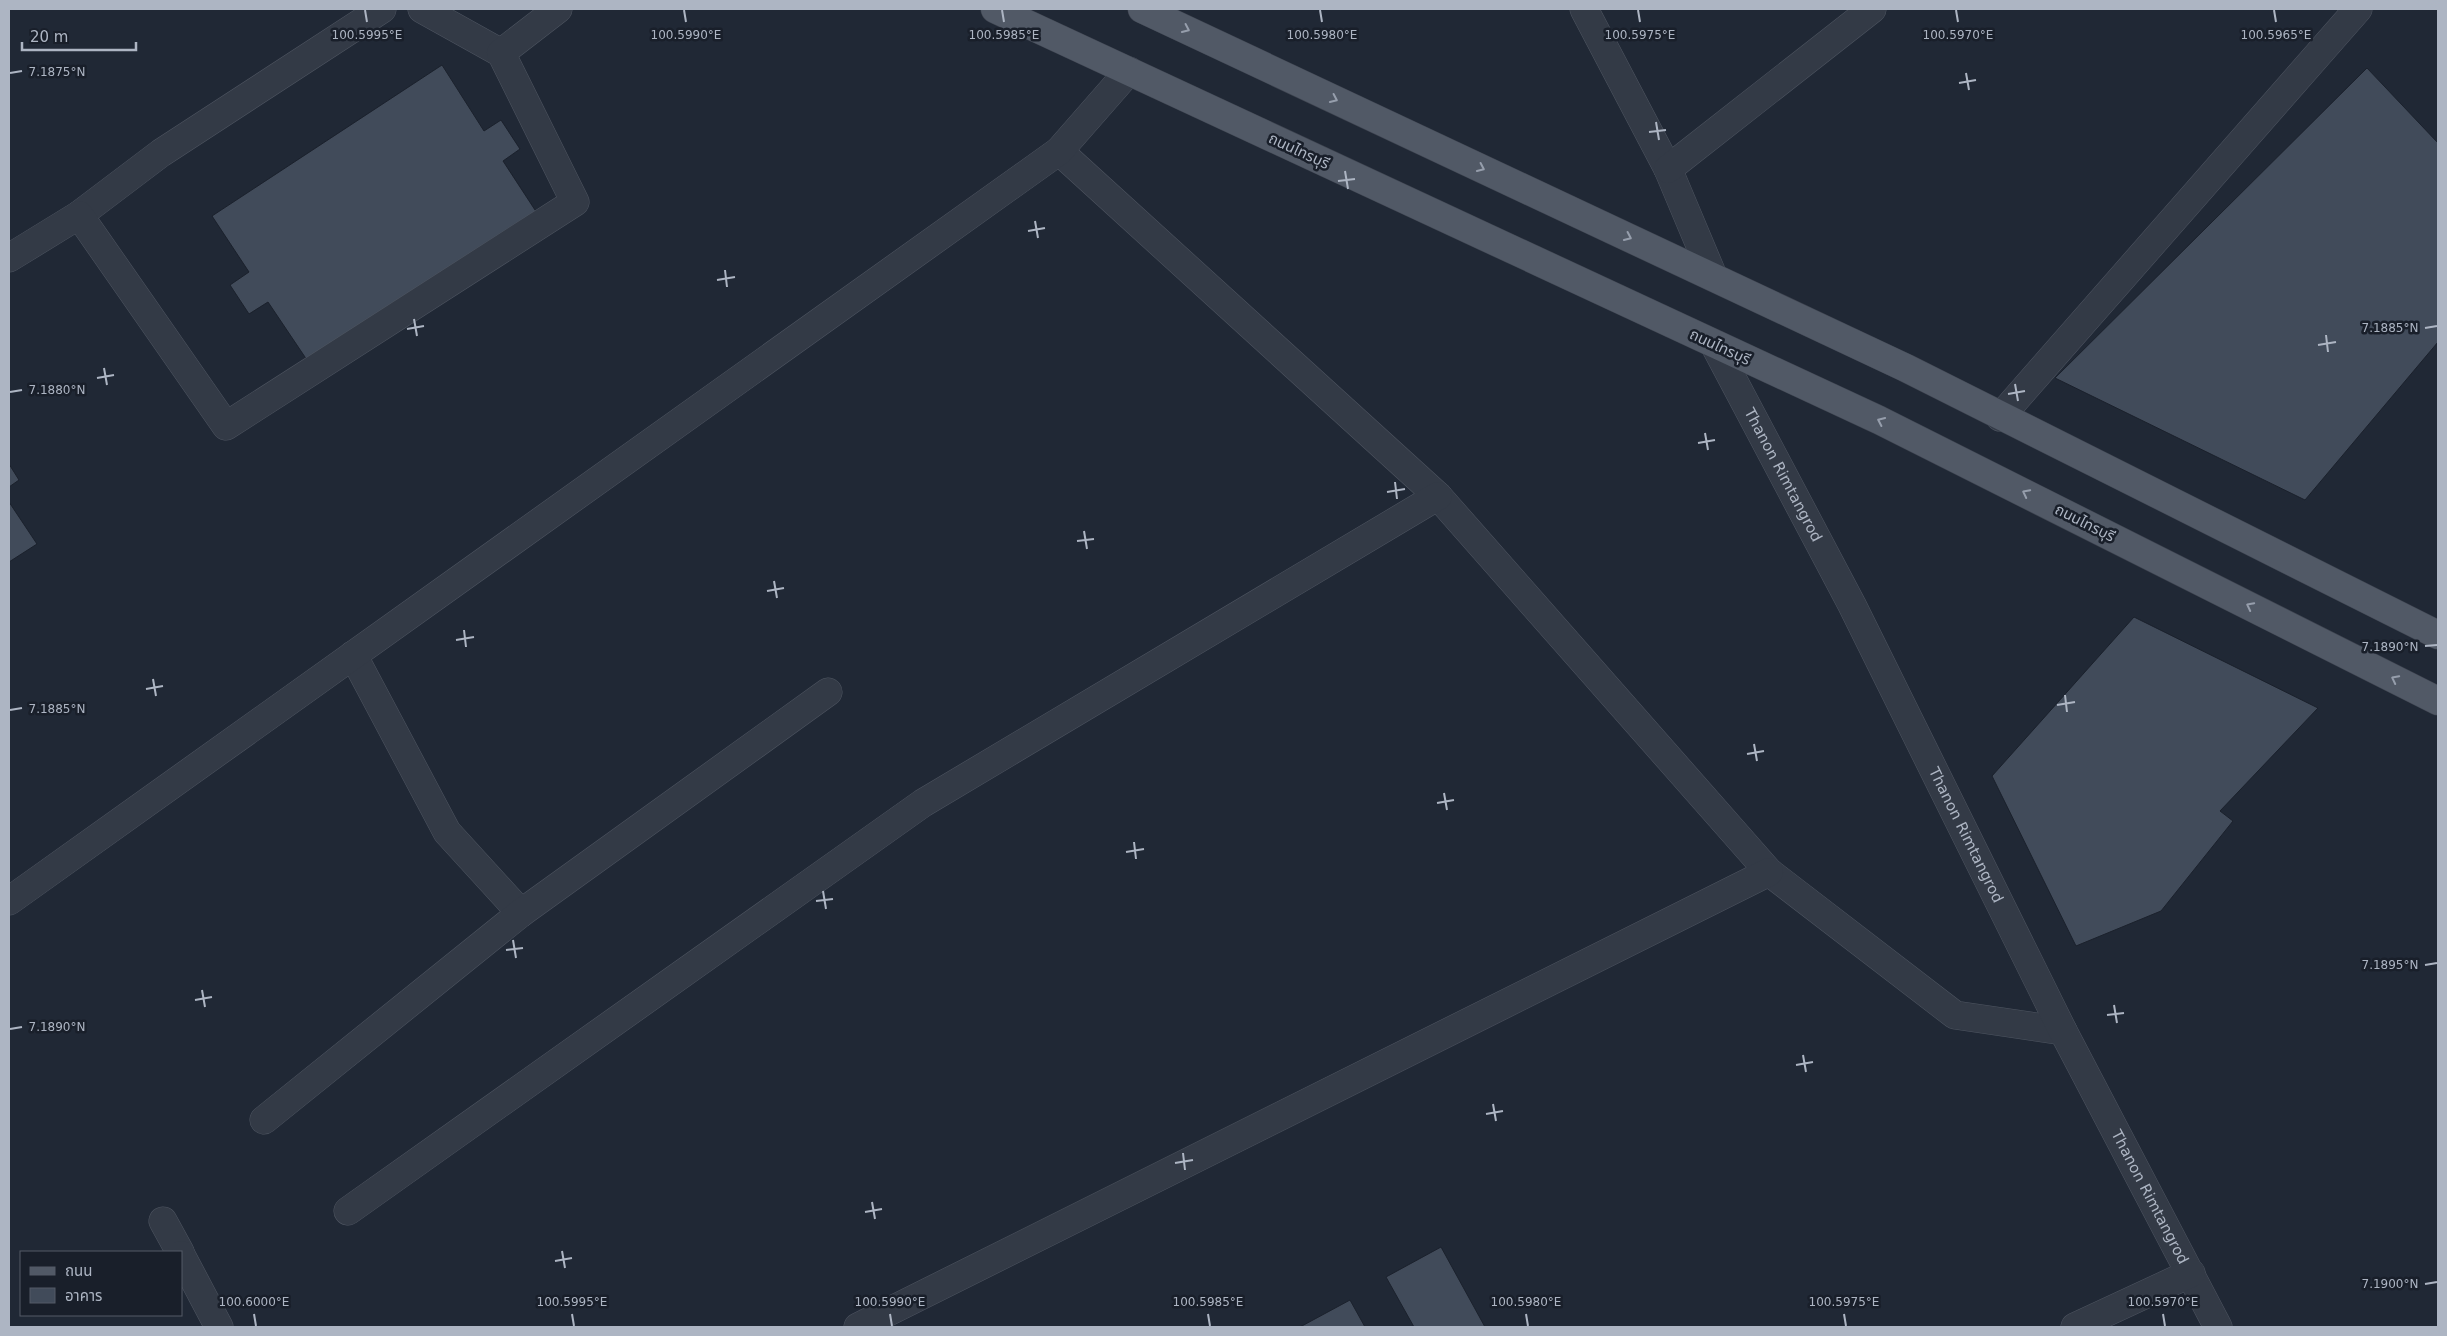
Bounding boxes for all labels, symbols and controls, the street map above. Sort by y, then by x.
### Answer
scale bar [22,20,136,52]
one-way arrow [1181,23,1190,33]
text: 20 m [30,28,68,46]
text: 100.5995°E [332,28,402,42]
text: 100.5990°E [651,28,721,42]
text: 100.5985°E [969,28,1039,42]
text: 100.5980°E [1287,28,1357,42]
text: 100.5975°E [1605,28,1675,42]
text: 100.5970°E [1923,28,1993,42]
text: 100.5965°E [2241,28,2311,42]
text: 7.1875°N [29,65,85,79]
one-way arrow [1328,92,1337,102]
street label: ถนนไทรบุรี [1266,129,1332,173]
one-way arrow [1476,161,1485,172]
one-way arrow [1623,230,1632,241]
text: 7.1885°N [2362,321,2418,335]
street label: ถนนไทรบุรี [1687,325,1753,369]
text: 7.1880°N [29,383,85,397]
street label: Thanon Rimtangrod [1740,404,1826,545]
one-way arrow [1877,417,1886,427]
one-way arrow [2023,489,2032,499]
street label: ถนนไทรบุรี [2052,500,2118,546]
one-way arrow [2246,602,2255,612]
text: 7.1890°N [2362,640,2418,654]
one-way arrow [2391,675,2400,685]
text: 7.1885°N [29,702,85,716]
street label: Thanon Rimtangrod [1924,764,2007,906]
text: 7.1895°N [2362,958,2418,972]
text: 7.1890°N [29,1020,85,1034]
street label: Thanon Rimtangrod [2107,1126,2192,1267]
legend [20,1251,182,1316]
text: ถนน [65,1262,92,1280]
text: 7.1900°N [2362,1277,2418,1291]
text: อาคาร [65,1287,102,1305]
text: 100.6000°E [219,1295,289,1309]
text: 100.5995°E [537,1295,607,1309]
text: 100.5990°E [855,1295,925,1309]
text: 100.5985°E [1173,1295,1243,1309]
text: 100.5980°E [1491,1295,1561,1309]
text: 100.5975°E [1809,1295,1879,1309]
text: 100.5970°E [2128,1295,2198,1309]

